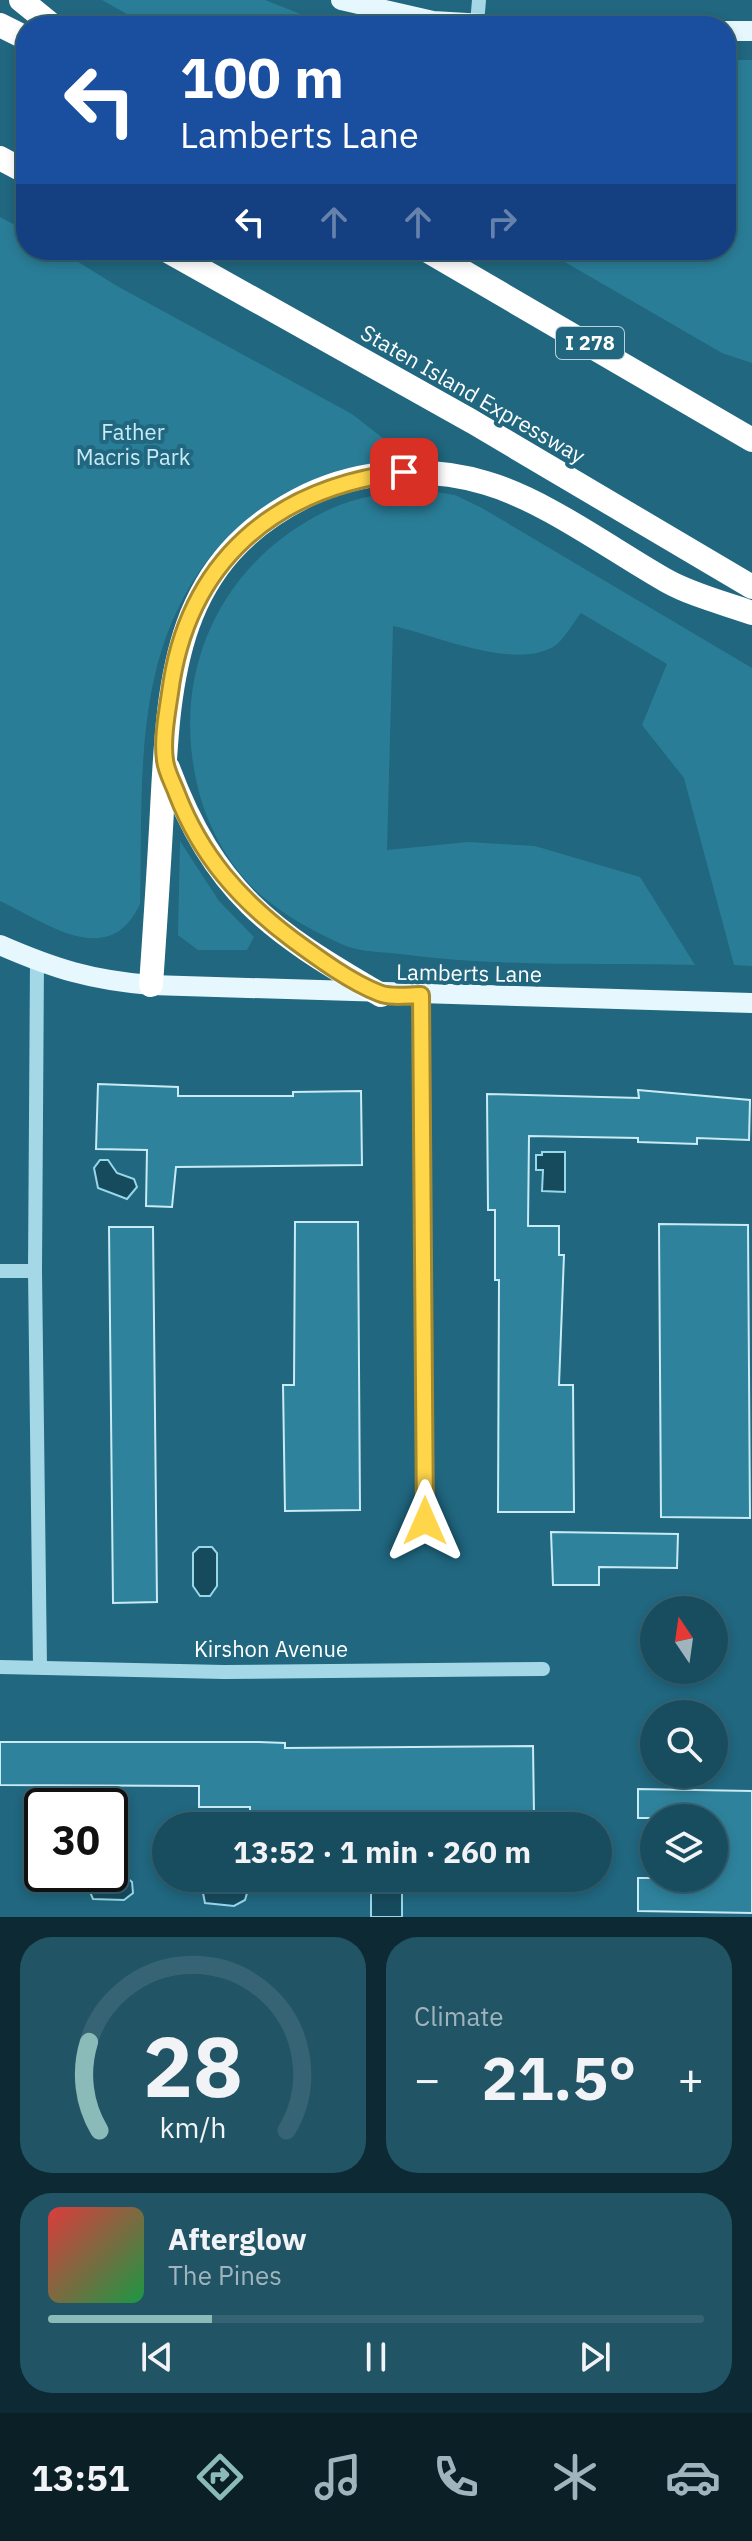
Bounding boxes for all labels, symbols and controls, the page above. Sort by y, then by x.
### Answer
text: 100 m [180,41,344,113]
icon: left [48,48,152,152]
text: Lamberts Lane [180,111,419,158]
icon: left [228,200,272,244]
icon: ahead [312,200,356,244]
icon: ahead [396,200,440,244]
icon: right [480,200,524,244]
street label: Staten Island Expressway [356,317,591,470]
road number: I 278 [556,327,624,359]
park label: Father Macris Park [76,417,191,471]
pin [370,438,438,506]
icon: arrive [382,450,426,494]
street label: Lamberts Lane [396,957,542,988]
position arrow [383,1479,467,1563]
north arrow [640,1596,728,1684]
map controls [640,1596,728,1892]
street label: Kirshon Avenue [194,1634,348,1663]
button: search [640,1700,728,1788]
speed limit sign: 30 [24,1788,128,1892]
button: layers [640,1804,728,1892]
text: 13:52 · 1 min · 260 m [233,1832,531,1871]
text: Climate [414,1999,504,2033]
text: 28 [143,2012,243,2120]
text: 21.5° [482,2038,636,2117]
text: − [414,2050,440,2107]
text: + [678,2050,704,2107]
text: km/h [159,2109,227,2146]
text: Afterglow [168,2219,307,2258]
text: The Pines [168,2258,282,2292]
icon: previous [135,2335,179,2379]
icon: pause [354,2335,398,2379]
icon: next [573,2335,617,2379]
icon: directions [192,2449,248,2505]
icon: music [310,2449,366,2505]
icon: phone [428,2449,484,2505]
icon: climate [547,2449,603,2505]
icon: car [665,2449,721,2505]
text: 13:51 [31,2454,129,2501]

